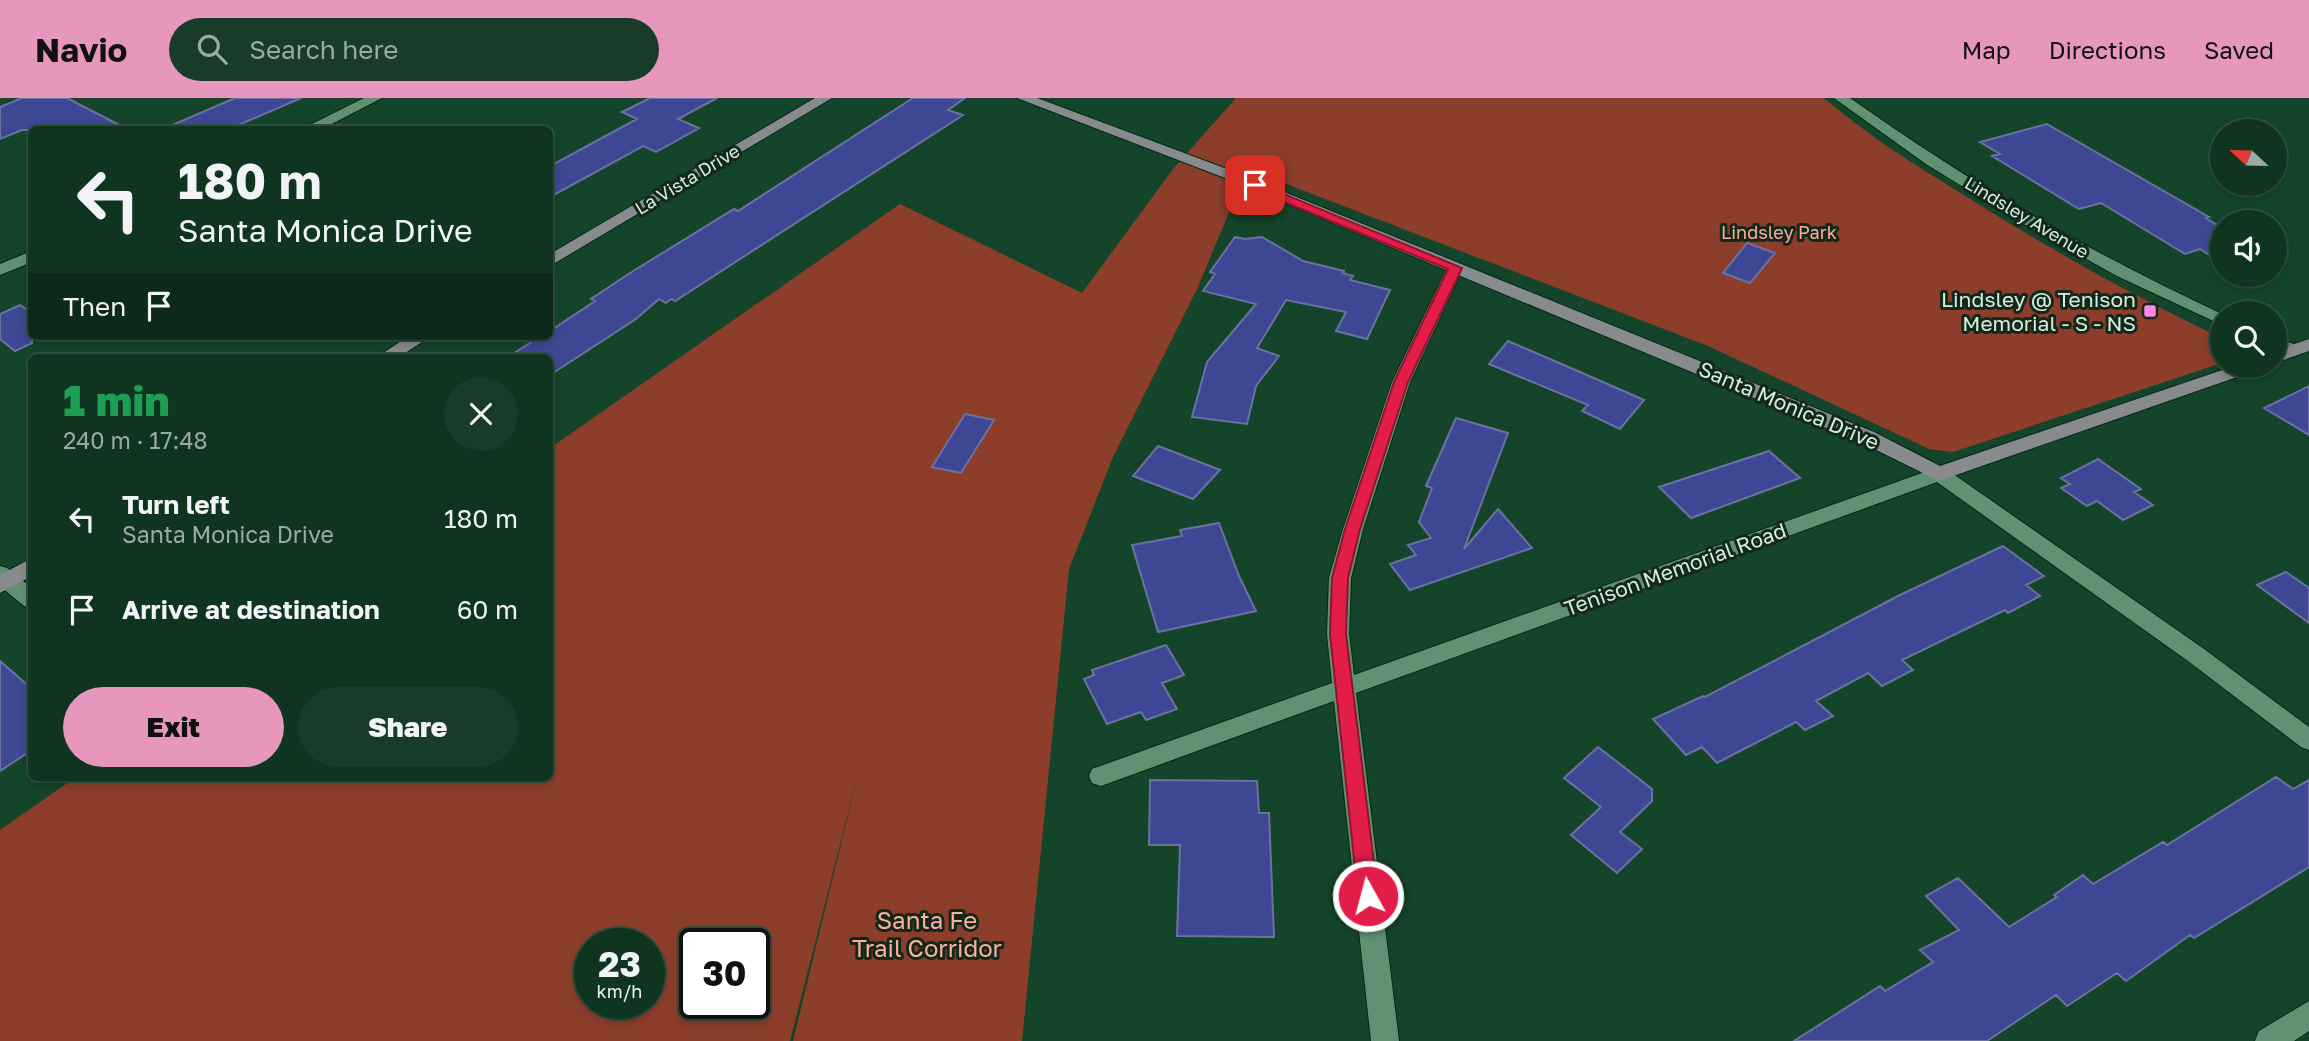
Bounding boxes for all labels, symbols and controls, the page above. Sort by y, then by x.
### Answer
search box [169,18,659,81]
text: Navio [35,30,127,69]
icon: search [193,30,231,68]
text: Search here [249,34,398,65]
text: Map [1962,35,2011,64]
text: Directions [2049,35,2166,64]
text: Saved [2204,35,2274,64]
north arrow [2210,119,2287,196]
map controls [2210,119,2287,378]
street label: La Vista Drive [631,139,743,219]
text: 180 m [178,151,322,210]
icon: left [63,154,154,245]
pin [1225,155,1285,215]
icon: arrive [1236,166,1274,204]
street label: Lindsley Avenue [1961,171,2093,263]
button: sound [2210,210,2287,287]
text: Santa Monica Drive [178,211,473,249]
park label: Lindsley Park [1721,221,1837,243]
place label: Lindsley @ Tenison Memorial - S - NS [1941,286,2136,336]
icon: arrive [140,287,178,325]
text: Then [63,291,126,322]
button: search [2210,301,2287,378]
marker: Lindsley @ Tenison Memorial - S - NS [2142,303,2158,319]
street label: Santa Monica Drive [1695,355,1883,455]
text: 1 min [63,375,170,425]
button: close [444,377,518,451]
text: 240 m · 17:48 [63,426,207,454]
text: Turn left [122,489,230,520]
icon: left [63,500,101,538]
text: 180 m [444,503,518,534]
street label: Tenison Memorial Road [1560,517,1790,621]
text: Santa Monica Drive [122,520,334,548]
icon: arrive [63,591,101,629]
text: Arrive at destination [122,594,380,625]
text: 60 m [457,594,518,625]
button: Exit [63,687,284,767]
button: Share [298,687,518,767]
position arrow [1331,859,1405,933]
park label: Santa Fe Trail Corridor [852,905,1002,962]
speed limit sign: 30 [679,928,770,1019]
text: 23 [598,943,641,985]
text: km/h [597,980,642,1002]

